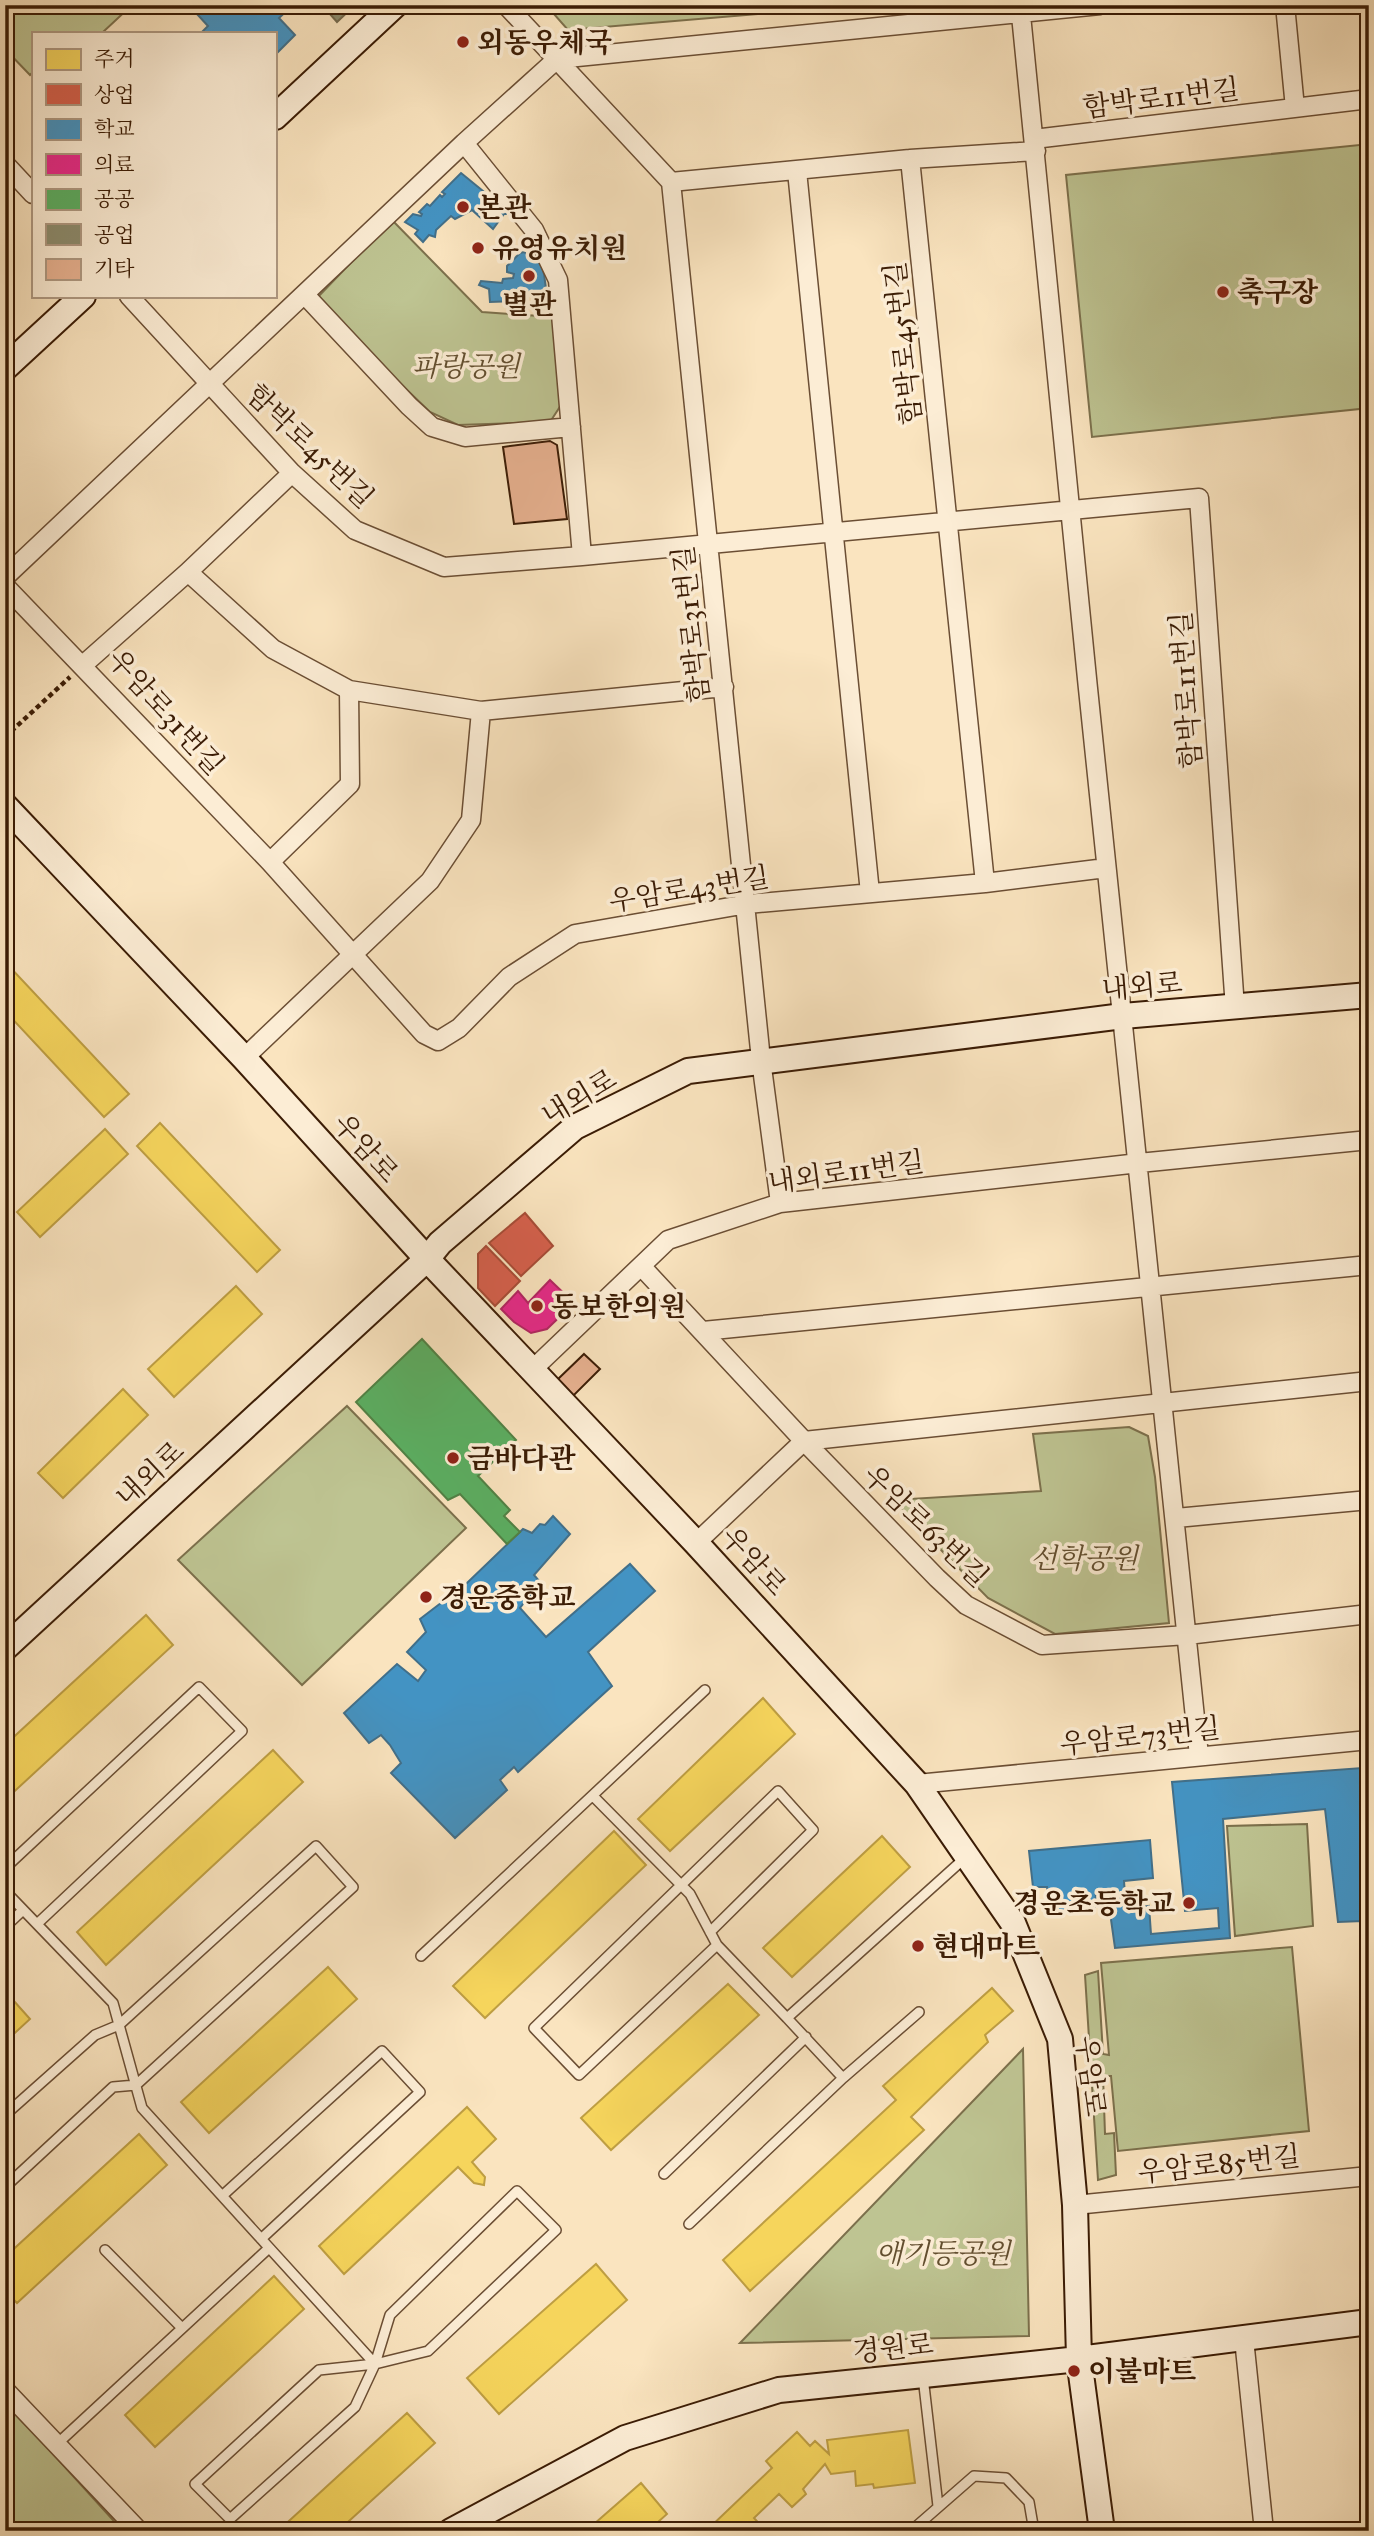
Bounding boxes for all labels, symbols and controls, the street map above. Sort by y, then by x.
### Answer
place label: 외동우체국 [477,25,612,60]
legend [32,32,276,298]
marker: 외동우체국 [455,34,471,50]
text: 주거 [94,46,135,72]
street label: 함박로11번길 [1081,71,1241,125]
text: 상업 [94,82,135,108]
text: 학교 [94,116,135,142]
text: 의료 [94,152,135,178]
text: 공공 [94,186,135,212]
place label: 본관 [477,190,532,225]
marker: 본관 [455,199,471,215]
text: 공업 [94,222,135,248]
place label: 유영유치원 [492,231,627,266]
marker: 유영유치원 [470,240,486,256]
text: 기타 [94,256,135,282]
street label: 함박로45번길 [877,260,929,426]
marker: 별관 [521,268,537,284]
place label: 축구장 [1237,275,1319,310]
marker: 축구장 [1215,284,1231,300]
place label: 별관 [502,287,557,322]
park label: 파랑공원 [412,349,522,384]
street label: 함박로45번길 [239,376,381,516]
street label: 함박로31번길 [665,544,717,704]
street label: 함박로11번길 [1163,610,1209,770]
street label: 우암로31번길 [100,642,232,782]
street label: 우암로43번길 [606,859,772,919]
street label: 내외로 [1100,965,1184,1007]
street label: 내외로 [535,1061,623,1133]
street label: 우암로 [326,1106,406,1190]
street label: 내외로11번길 [766,1144,926,1200]
place label: 동보한의원 [551,1289,686,1324]
marker: 동보한의원 [529,1298,545,1314]
street label: 내외로 [108,1434,192,1514]
place label: 금바다관 [467,1441,576,1476]
marker: 금바다관 [445,1450,461,1466]
street label: 우암로63번길 [856,1458,996,1594]
street label: 우암로 [714,1519,794,1603]
park label: 선학공원 [1030,1541,1140,1576]
place label: 경운중학교 [440,1580,575,1615]
marker: 경운중학교 [418,1589,434,1605]
street label: 우암로73번길 [1058,1710,1222,1762]
place label: 경운초등학교 [1013,1886,1175,1921]
marker: 경운초등학교 [1181,1895,1197,1911]
place label: 현대마트 [932,1929,1040,1964]
marker: 현대마트 [910,1938,926,1954]
street label: 우암로 [1069,2034,1113,2118]
street label: 우암로85번길 [1136,2138,1302,2190]
park label: 애기등공원 [875,2236,1013,2271]
street label: 경원로 [851,2326,935,2370]
place label: 이불마트 [1088,2354,1196,2389]
marker: 이불마트 [1066,2363,1082,2379]

